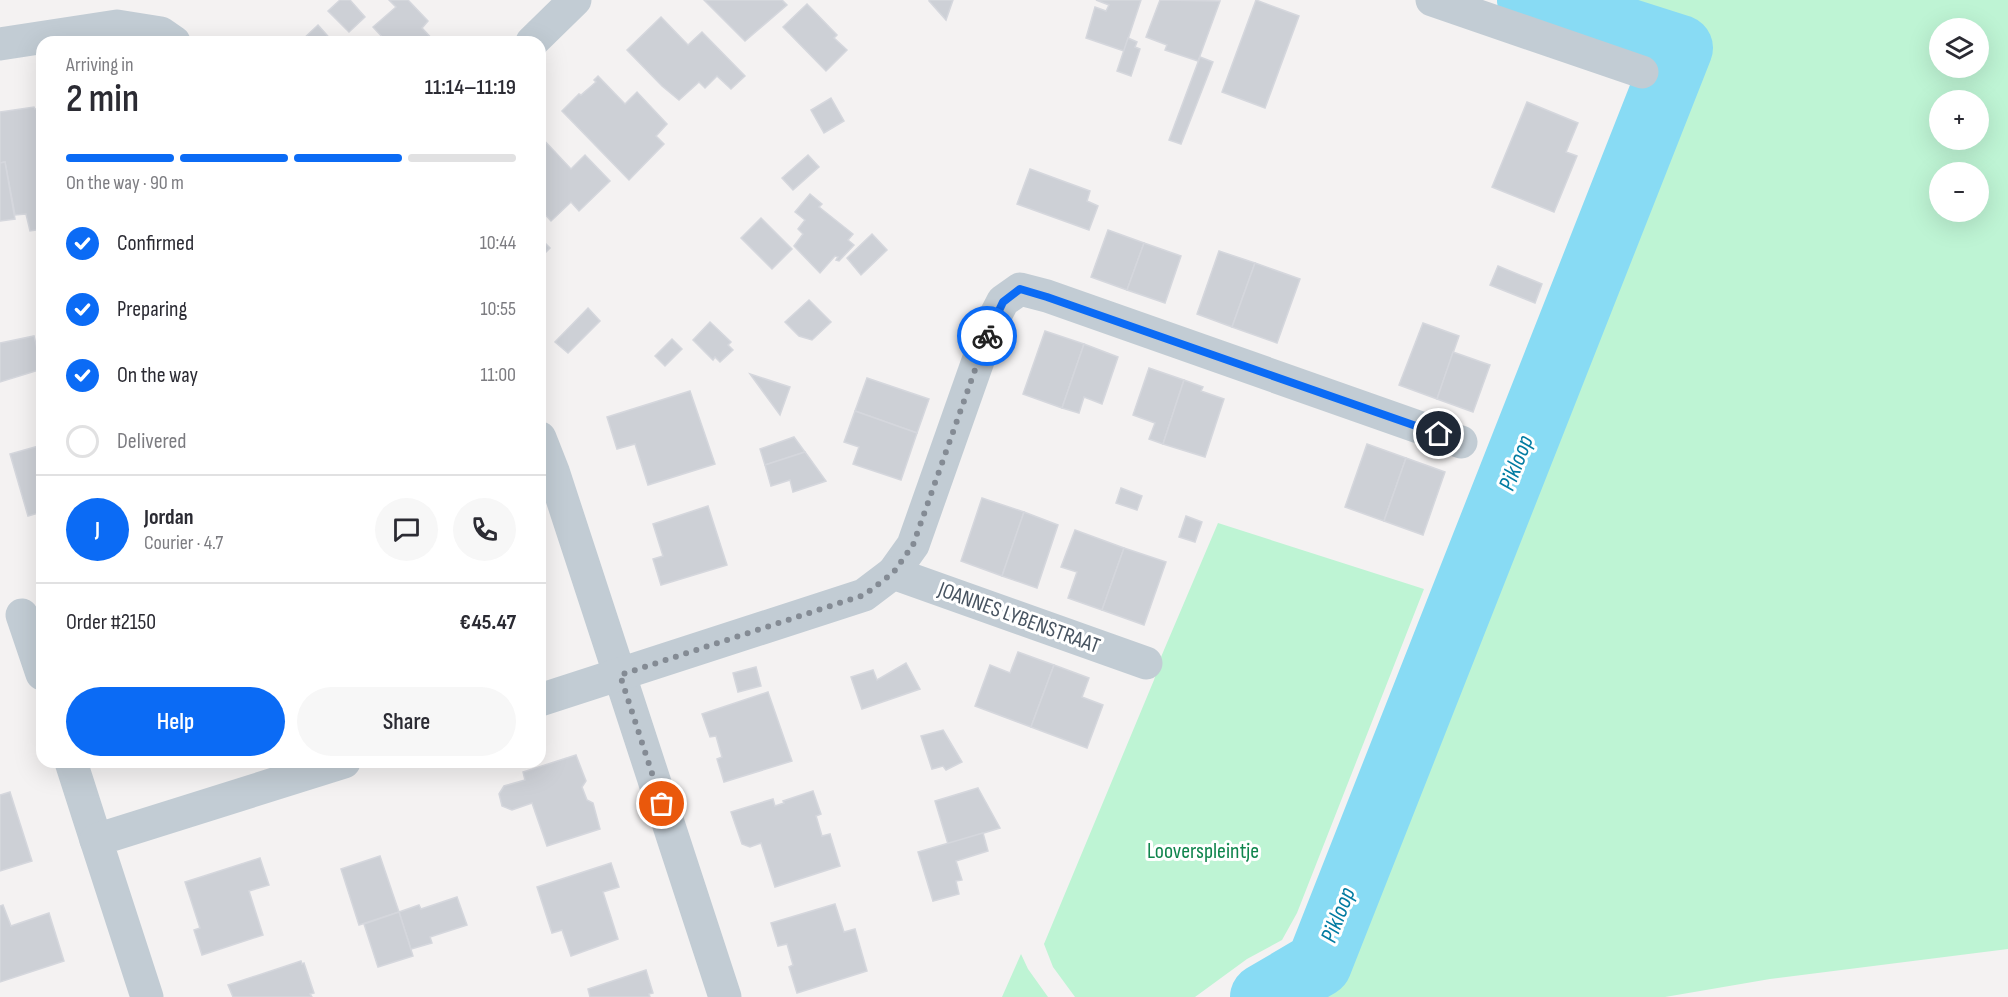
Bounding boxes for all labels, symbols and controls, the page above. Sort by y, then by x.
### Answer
map controls [1929,18,1989,222]
button: layers [1929,18,1989,78]
text: Arriving in [66,53,134,77]
text: 11:14–11:19 [425,74,516,101]
text: 2 min [66,76,139,123]
button: + [1929,90,1989,150]
button: − [1929,162,1989,222]
text: On the way · 90 m [66,171,184,195]
icon: check [66,227,99,260]
text: Confirmed [117,230,194,257]
text: 10:44 [480,231,516,255]
icon: check [66,293,99,326]
text: Preparing [117,296,187,323]
text: 10:55 [481,297,516,321]
courier [957,306,1017,366]
icon: bike [971,320,1004,353]
icon: check [66,359,99,392]
text: On the way [117,362,198,389]
text: 11:00 [480,363,516,387]
pin [1413,408,1464,459]
icon: home [1422,417,1455,450]
text: Delivered [117,428,186,455]
water label: Pikloop [1492,431,1540,495]
button: chat [375,498,438,561]
button: phone [453,498,516,561]
text: Jordan [144,504,193,531]
text: J [95,516,100,543]
text: Courier · 4.7 [144,531,223,555]
street label: JOANNES LYBENSTRAAT [933,576,1104,660]
text: Order #2150 [66,609,156,636]
text: €45.47 [460,609,516,636]
button: Help [66,687,285,756]
button: Share [297,687,516,756]
pin [636,778,687,829]
icon: bag [645,787,678,820]
park label: Looverspleintje [1147,838,1259,865]
water label: Pikloop [1314,883,1362,947]

